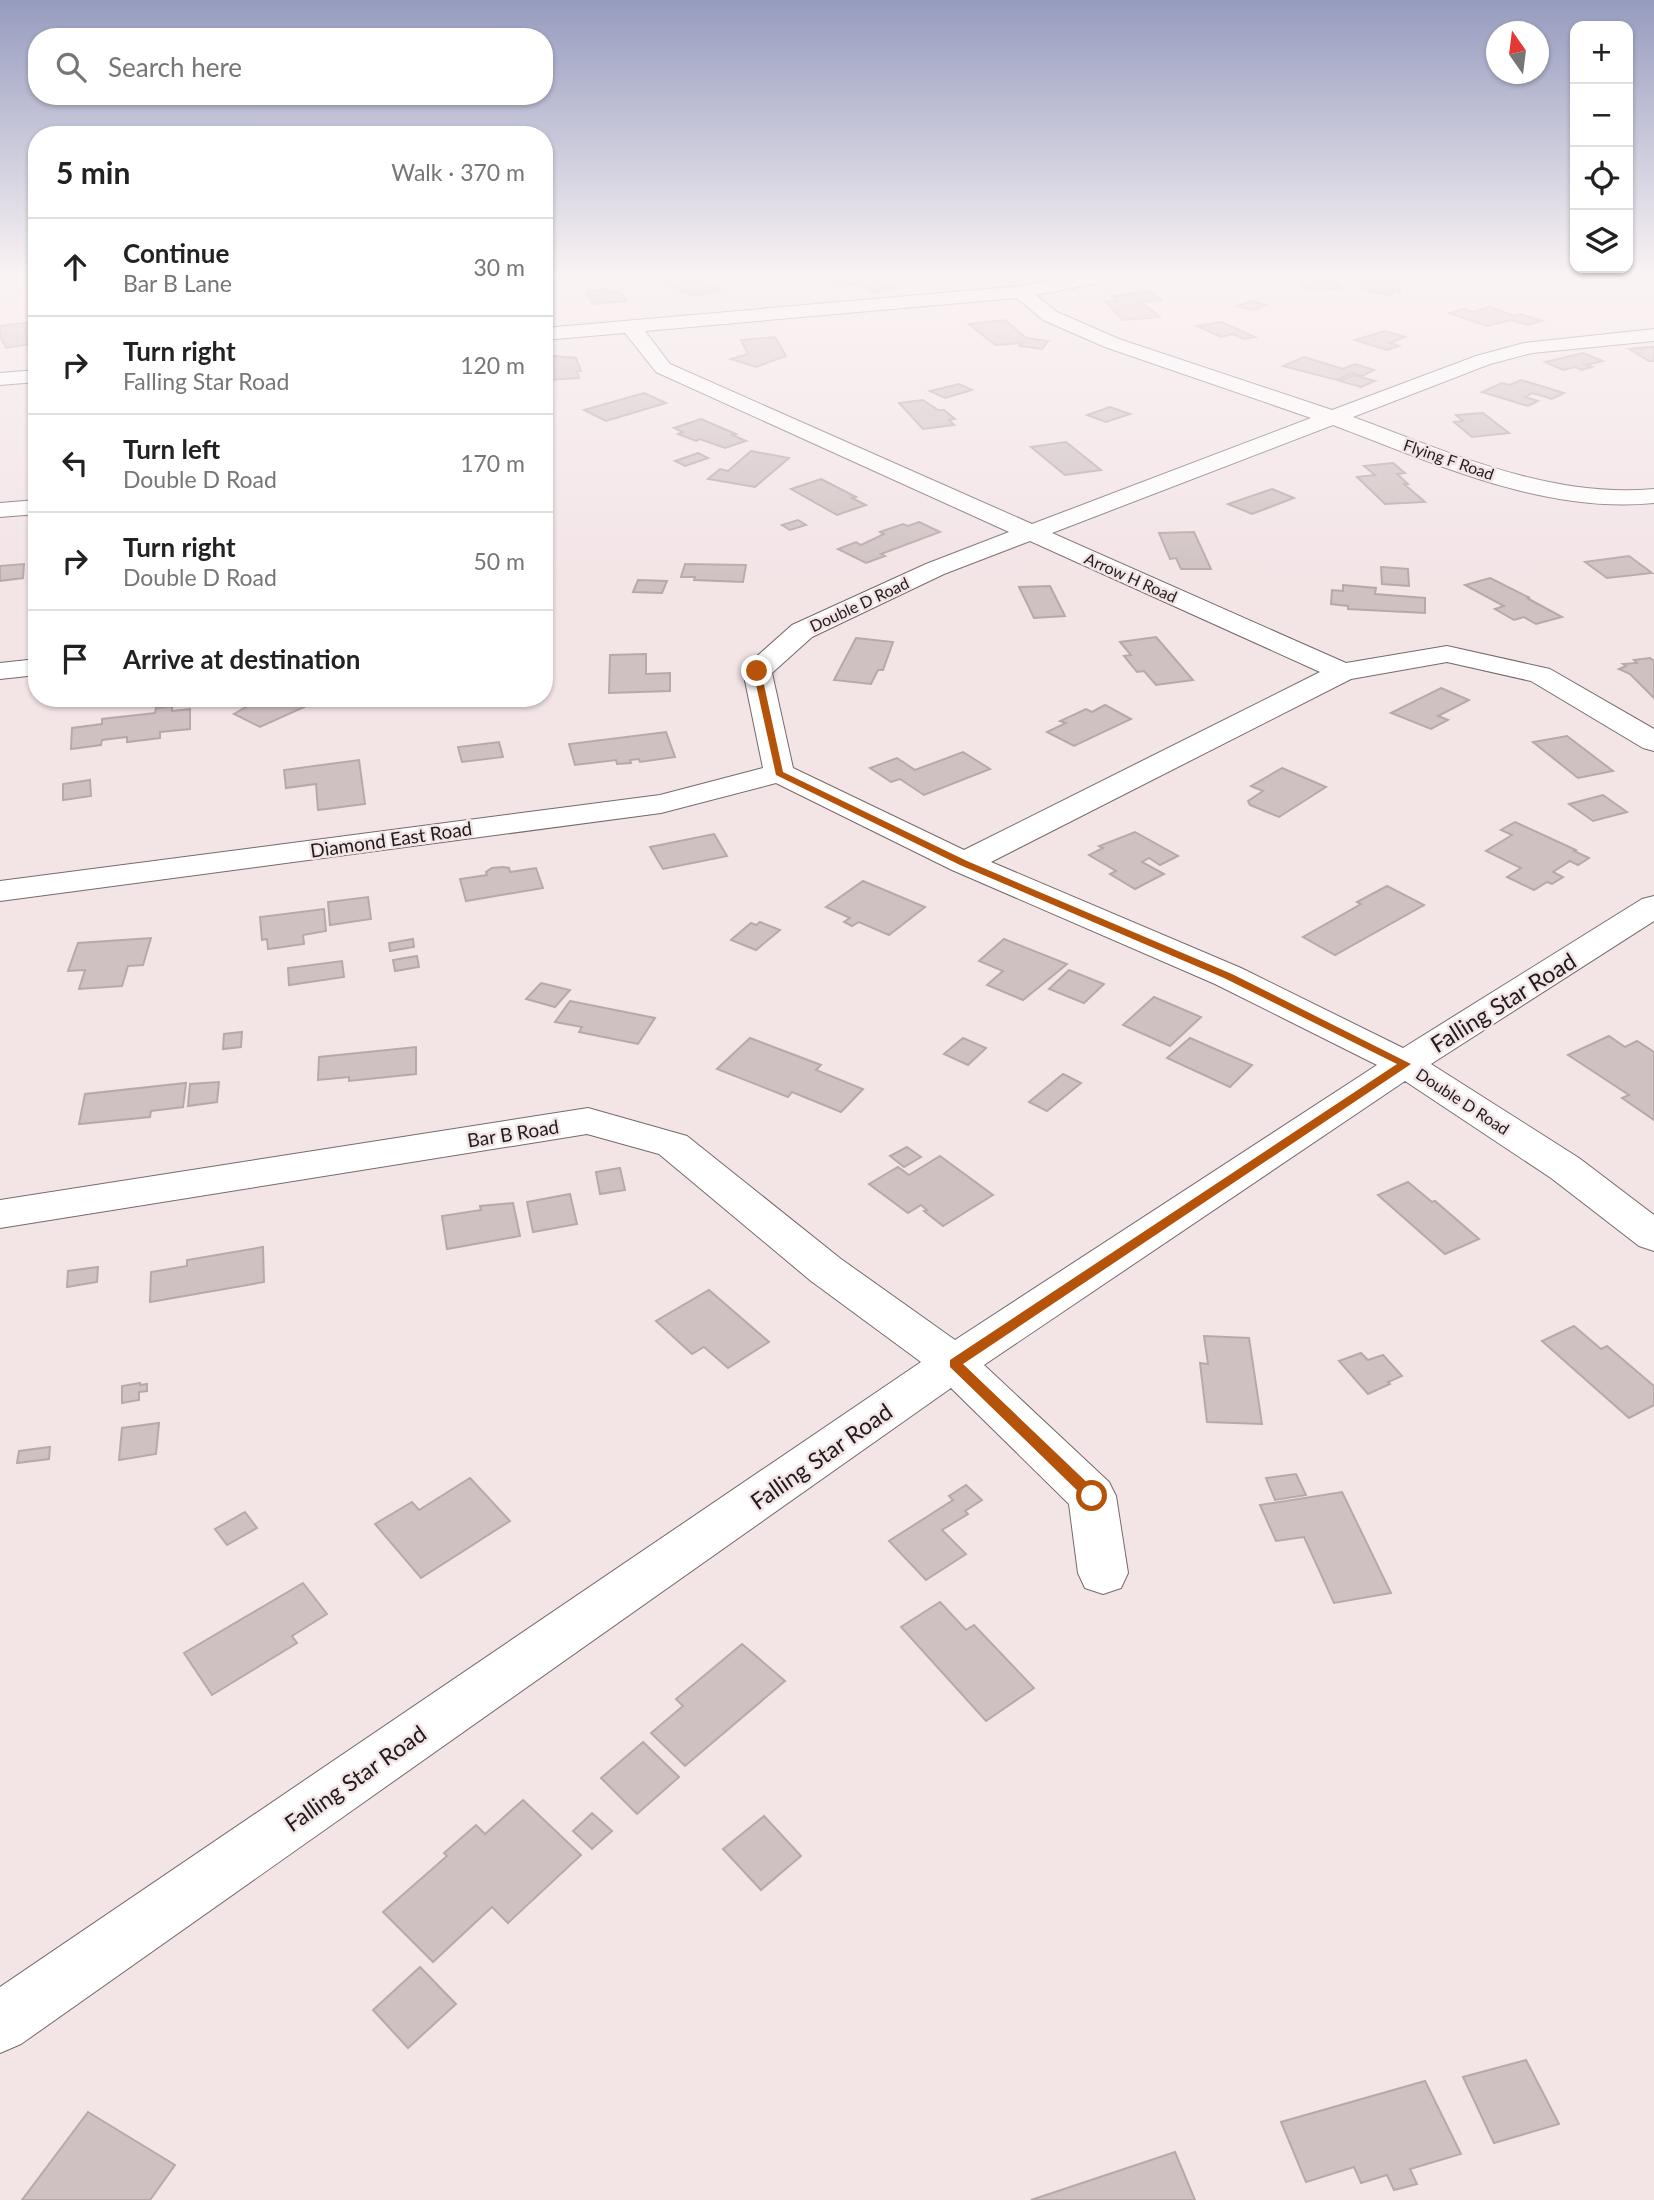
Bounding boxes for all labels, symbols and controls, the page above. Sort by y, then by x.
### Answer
north arrow [1486,21,1549,84]
map controls [1570,21,1633,273]
button: + [1570,21,1633,84]
search box [28,28,553,105]
icon: search [52,48,90,86]
text: Search here [108,51,242,83]
button: − [1570,84,1633,147]
button: locate [1570,147,1633,210]
text: 5 min [56,154,130,190]
text: Walk · 370 m [391,158,525,186]
button: layers [1570,210,1633,273]
text: Continue [123,237,229,269]
icon: ahead [56,248,94,286]
text: 30 m [474,253,525,281]
text: Bar B Lane [123,269,232,297]
text: Turn right [123,335,236,367]
icon: right [56,346,94,384]
text: 120 m [460,351,525,379]
text: Falling Star Road [123,367,289,395]
text: Turn left [123,433,220,465]
street label: Flying F Road [1401,435,1497,483]
icon: left [56,444,94,482]
text: 170 m [460,449,525,477]
text: Double D Road [123,465,277,493]
text: Turn right [123,531,236,563]
icon: right [56,542,94,580]
text: 50 m [474,547,525,575]
street label: Arrow H Road [1082,548,1180,606]
text: Double D Road [123,563,277,591]
street label: Double D Road [806,573,912,635]
icon: arrive [56,640,94,678]
text: Arrive at destination [123,643,360,675]
route end [741,655,772,686]
street label: Diamond East Road [309,816,473,862]
street label: Falling Star Road [1425,946,1581,1058]
street label: Double D Road [1413,1064,1513,1138]
street label: Bar B Road [466,1114,560,1152]
street label: Falling Star Road [745,1397,897,1515]
route start [1076,1480,1107,1511]
street label: Falling Star Road [279,1719,431,1837]

